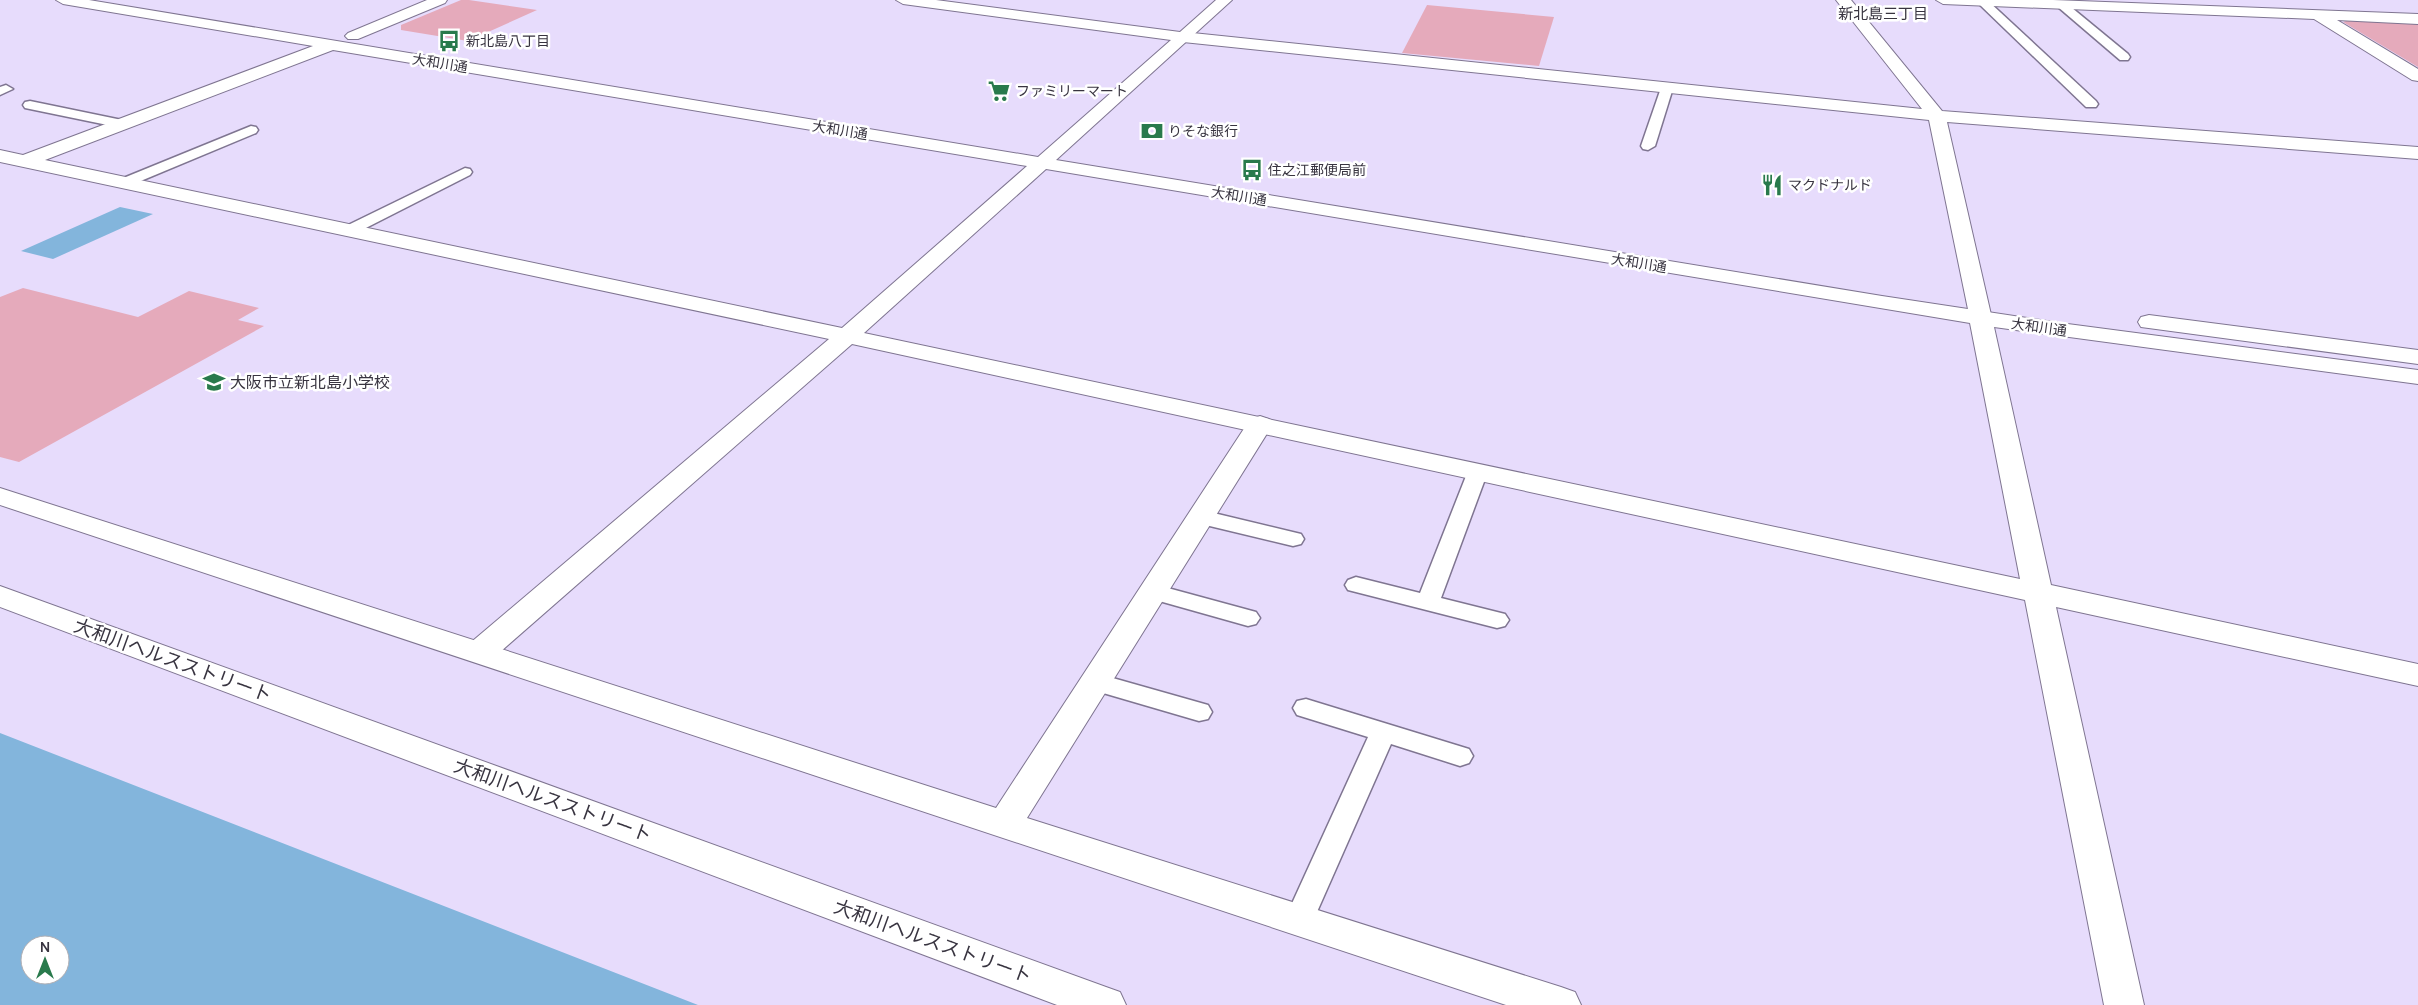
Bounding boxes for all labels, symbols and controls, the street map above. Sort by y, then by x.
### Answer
district label: 新北島三丁目 [1838,3,1928,24]
bus stop icon: 新北島八丁目 [436,28,462,54]
place label: 新北島八丁目 [466,31,550,50]
street label: 大和川通 [411,49,469,76]
supermarket icon: ファミリーマート [986,78,1012,104]
place label: ファミリーマート [1016,81,1128,100]
street label: 大和川通 [811,116,869,143]
bank icon: りそな銀行 [1139,118,1165,144]
place label: りそな銀行 [1168,121,1238,140]
bus stop icon: 住之江郵便局前 [1239,157,1265,183]
place label: 住之江郵便局前 [1268,160,1366,179]
restaurant icon: マクドナルド [1759,172,1785,198]
place label: マクドナルド [1788,175,1872,194]
street label: 大和川通 [1210,182,1268,209]
street label: 大和川通 [1610,249,1668,276]
street label: 大和川通 [2010,313,2068,340]
school or university icon: 大阪市立新北島小学校 [201,369,227,395]
place label: 大阪市立新北島小学校 [230,371,390,393]
street label: 大和川ヘルスストリート [70,612,276,708]
street label: 大和川ヘルスストリート [450,752,656,848]
street label: 大和川ヘルスストリート [830,893,1036,989]
north arrow [20,935,70,985]
text: N [40,937,50,956]

